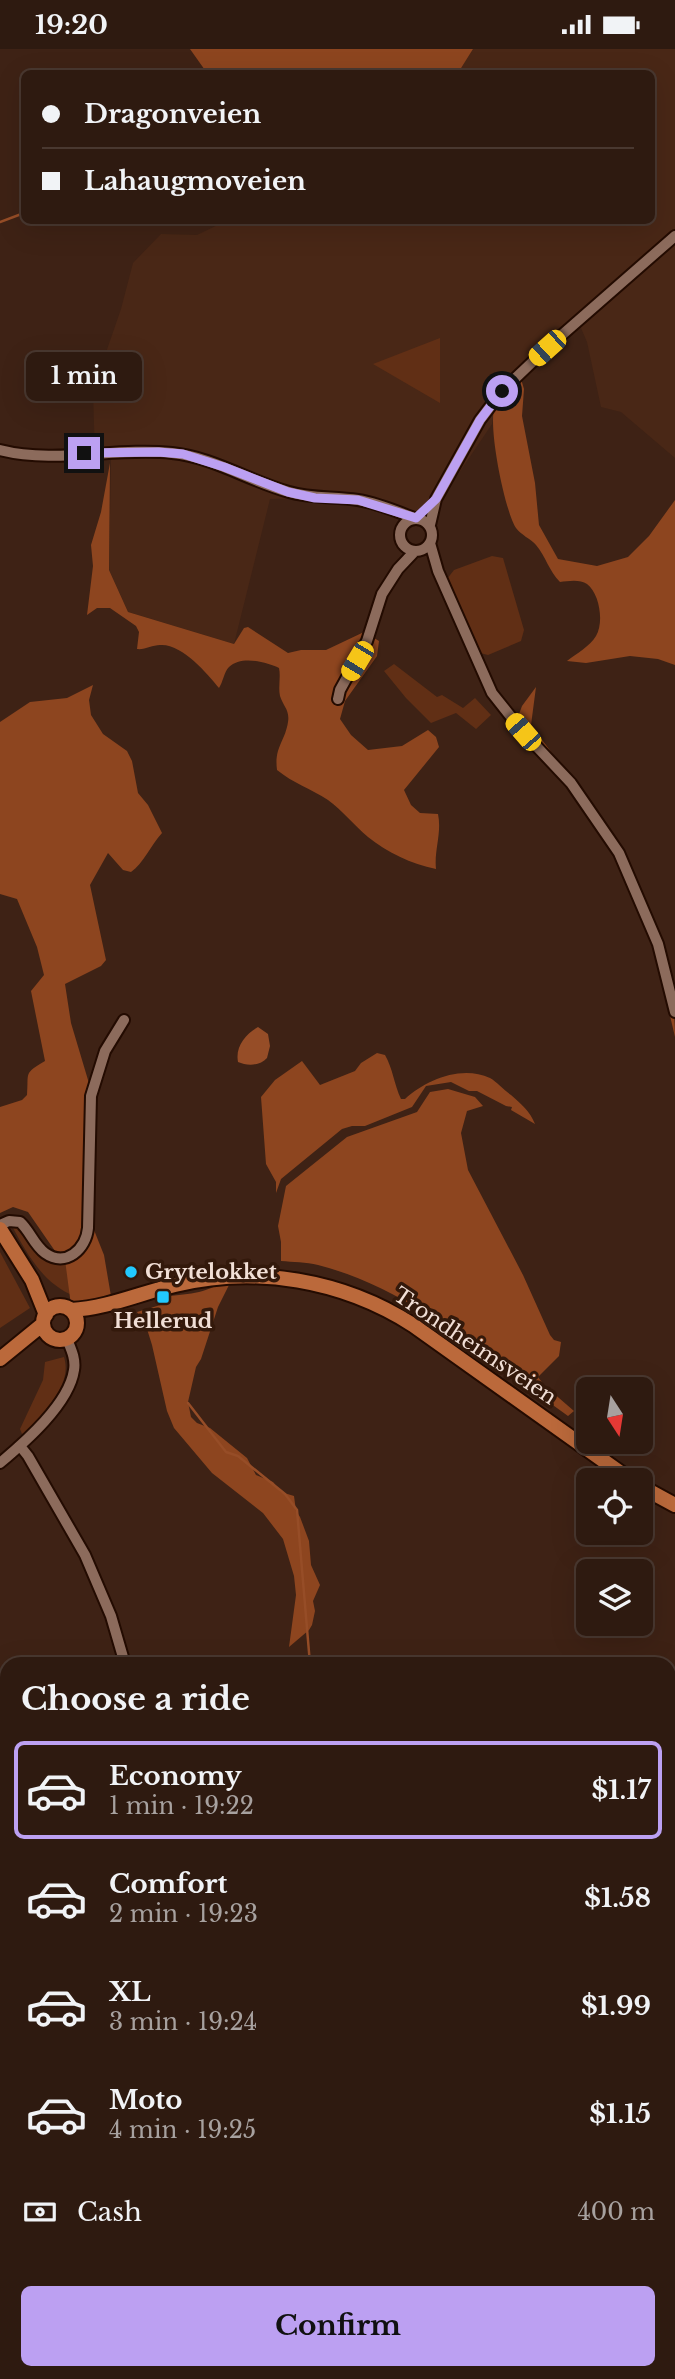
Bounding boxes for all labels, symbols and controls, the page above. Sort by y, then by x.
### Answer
text: 19:20 [35,9,108,41]
text: Dragonveien [84,98,261,130]
text: Lahaugmoveien [84,165,306,197]
car [525,326,570,370]
callout: 1 min [26,351,142,401]
text: 1 min [51,362,117,390]
route start [486,375,518,407]
route end [68,437,100,469]
car [338,638,377,684]
car [502,709,545,755]
place label: Grytelokket [145,1259,277,1285]
marker: Grytelokket [123,1264,139,1280]
street label: Trondheimsveien [389,1282,561,1410]
marker: Hellerud [155,1289,171,1305]
place label: Hellerud [114,1308,213,1334]
north arrow [576,1377,653,1454]
map controls [576,1377,653,1636]
button: locate [576,1468,653,1545]
button: layers [576,1559,653,1636]
text: Choose a ride [21,1679,250,1719]
icon: car [25,1759,88,1822]
text: Economy [109,1760,242,1792]
text: $1.17 [591,1774,651,1806]
text: 1 min · 19:22 [109,1792,254,1820]
icon: car [25,1867,88,1930]
text: Comfort [109,1868,227,1900]
text: $1.58 [584,1882,651,1914]
text: 2 min · 19:23 [109,1900,258,1928]
icon: car [25,1975,88,2038]
text: XL [109,1976,151,2008]
text: $1.99 [581,1990,651,2022]
text: 3 min · 19:24 [109,2008,257,2036]
icon: car [25,2083,88,2146]
text: Moto [109,2084,182,2116]
text: $1.15 [589,2098,651,2130]
text: 4 min · 19:25 [109,2116,256,2144]
icon: cash [21,2193,59,2231]
text: Cash [77,2196,142,2228]
text: 400 m [577,2198,655,2226]
button: Confirm [21,2286,655,2366]

